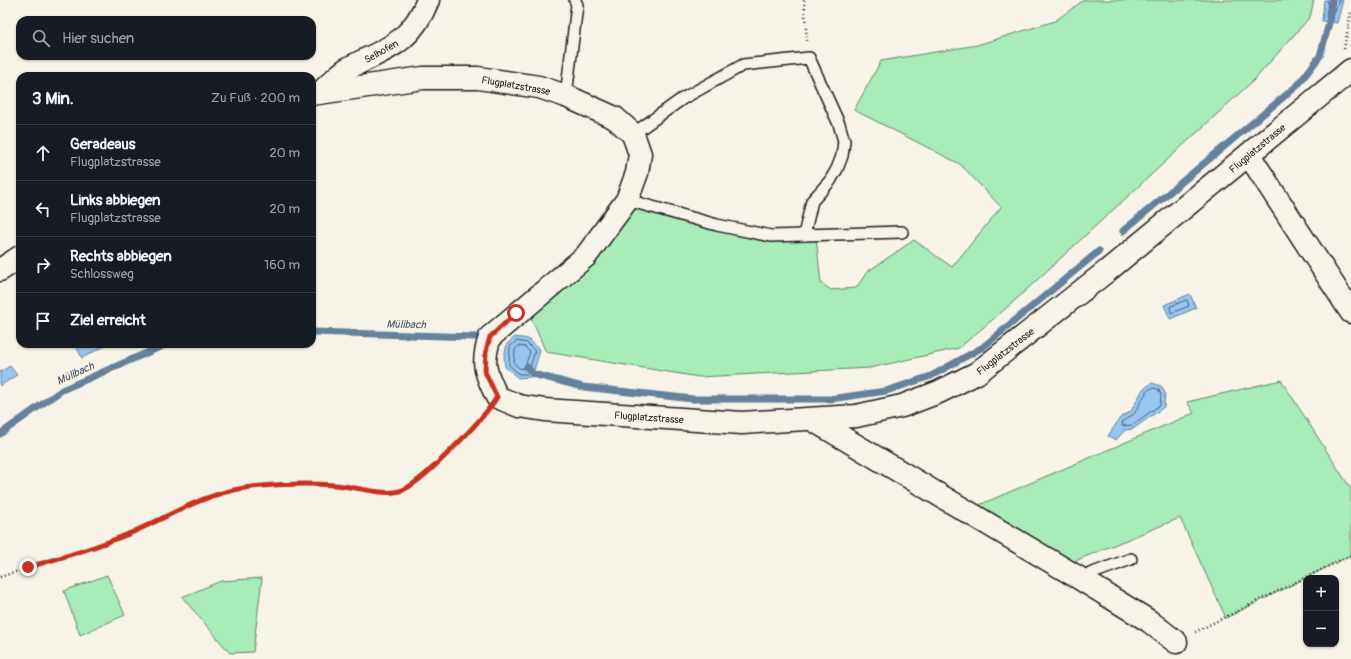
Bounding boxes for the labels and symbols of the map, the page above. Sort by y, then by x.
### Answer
street label: Selhofen [362,37,401,66]
street label: Flugplatzstrasse [480,74,551,98]
street label: Flugplatzstrasse [1227,122,1288,176]
route start [507,304,525,322]
water label: Mülibach [386,318,427,331]
street label: Flugplatzstrasse [974,326,1037,378]
water label: Mülibach [55,359,97,388]
street label: Flugplatzstrasse [614,410,684,426]
route end [19,558,37,576]

